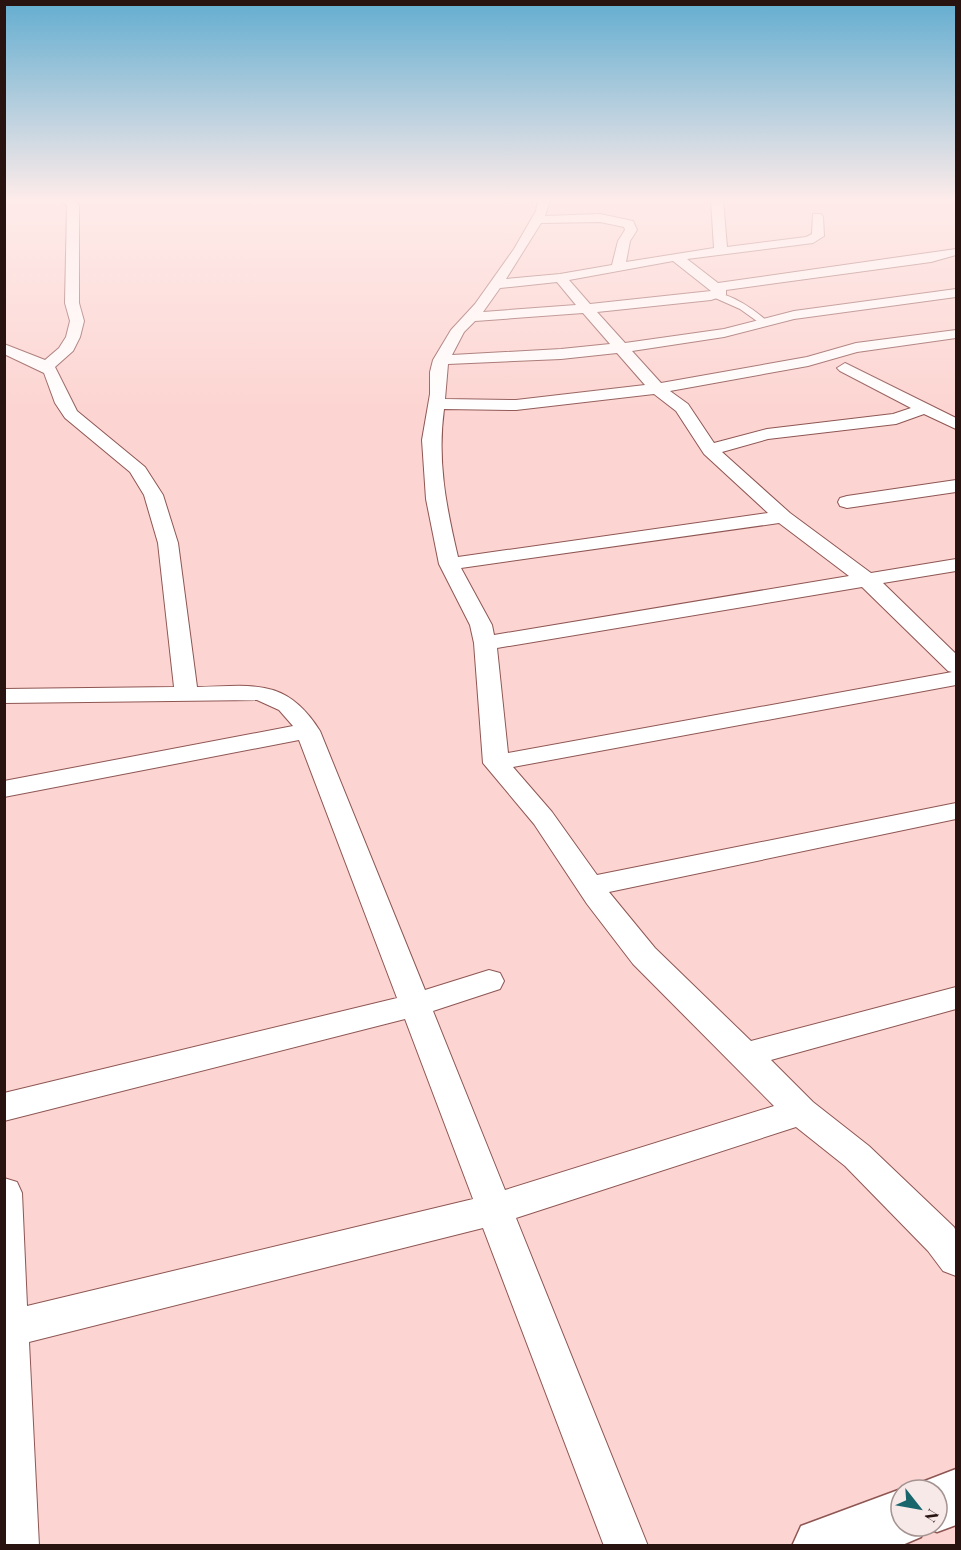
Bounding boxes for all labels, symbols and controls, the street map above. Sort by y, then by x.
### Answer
north arrow [889,1478,949,1538]
text: N [920,1506,944,1527]

